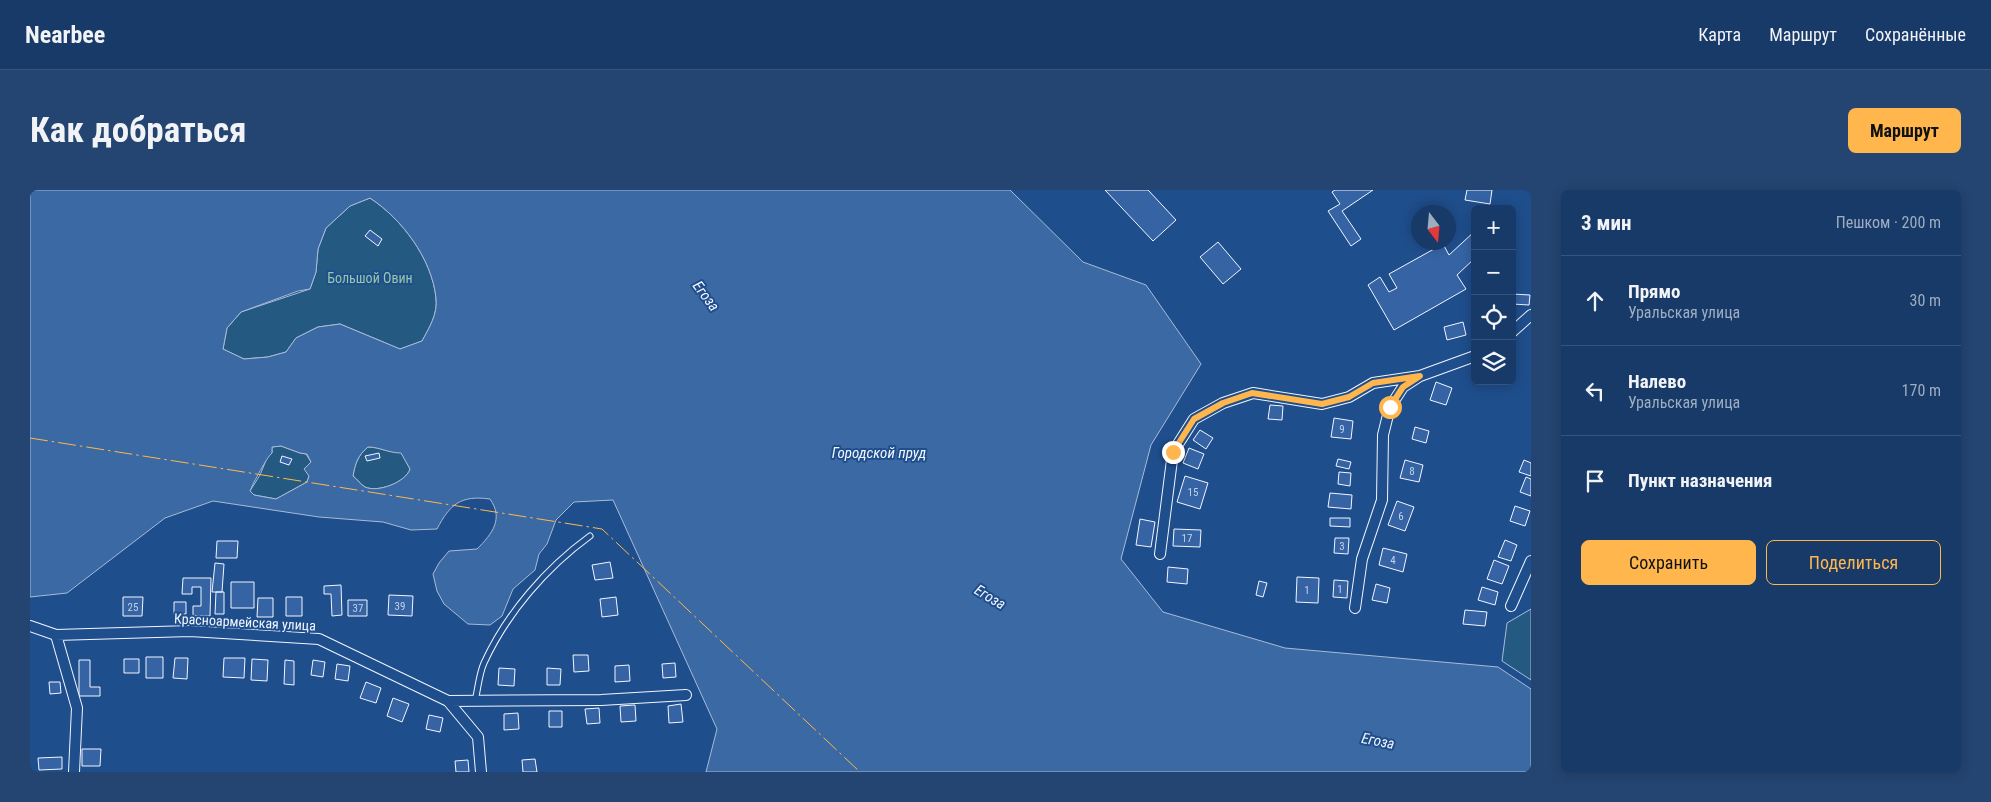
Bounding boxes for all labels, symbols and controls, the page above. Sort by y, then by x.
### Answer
text: Nearbee [25,21,105,49]
text: Карта [1698,24,1741,45]
text: Маршрут [1769,24,1837,45]
text: Сохранённые [1865,24,1966,45]
button: Маршрут [1848,108,1961,153]
text: Как добраться [30,110,246,151]
north arrow [1411,205,1456,250]
map controls [1471,205,1516,385]
button: + [1471,205,1516,250]
text: 3 мин [1581,211,1631,235]
text: Пешком · 200 m [1836,213,1941,232]
button: − [1471,250,1516,295]
park label: Большой Овин [327,270,413,286]
water label: Егоза [689,277,723,315]
text: Прямо [1628,280,1681,303]
icon: ahead [1581,287,1609,315]
text: 30 m [1909,291,1941,310]
button: locate [1471,295,1516,340]
text: Уральская улица [1628,303,1740,322]
button: layers [1471,340,1516,385]
text: Налево [1628,370,1686,393]
icon: left [1581,377,1609,405]
text: 170 m [1902,381,1941,400]
text: Уральская улица [1628,393,1740,412]
route start [1379,396,1402,419]
house number: 9 [1339,423,1345,436]
route end [1162,441,1185,464]
water label: Городской пруд [832,444,926,462]
house number: 8 [1409,465,1415,478]
icon: arrive [1581,467,1609,495]
text: Пункт назначения [1628,469,1772,492]
house number: 15 [1188,486,1198,499]
house number: 6 [1398,510,1404,523]
house number: 17 [1182,532,1192,545]
house number: 3 [1339,540,1345,553]
button: Сохранить [1581,540,1756,585]
button: Поделиться [1766,540,1941,585]
house number: 4 [1390,554,1396,567]
water label: Егоза [971,581,1009,613]
house number: 1 [1337,583,1343,596]
house number: 1 [1304,584,1310,597]
house number: 39 [395,600,405,613]
house number: 25 [128,601,138,614]
house number: 37 [353,602,363,615]
street label: Красноармейская улица [174,610,316,634]
water label: Егоза [1360,729,1396,753]

